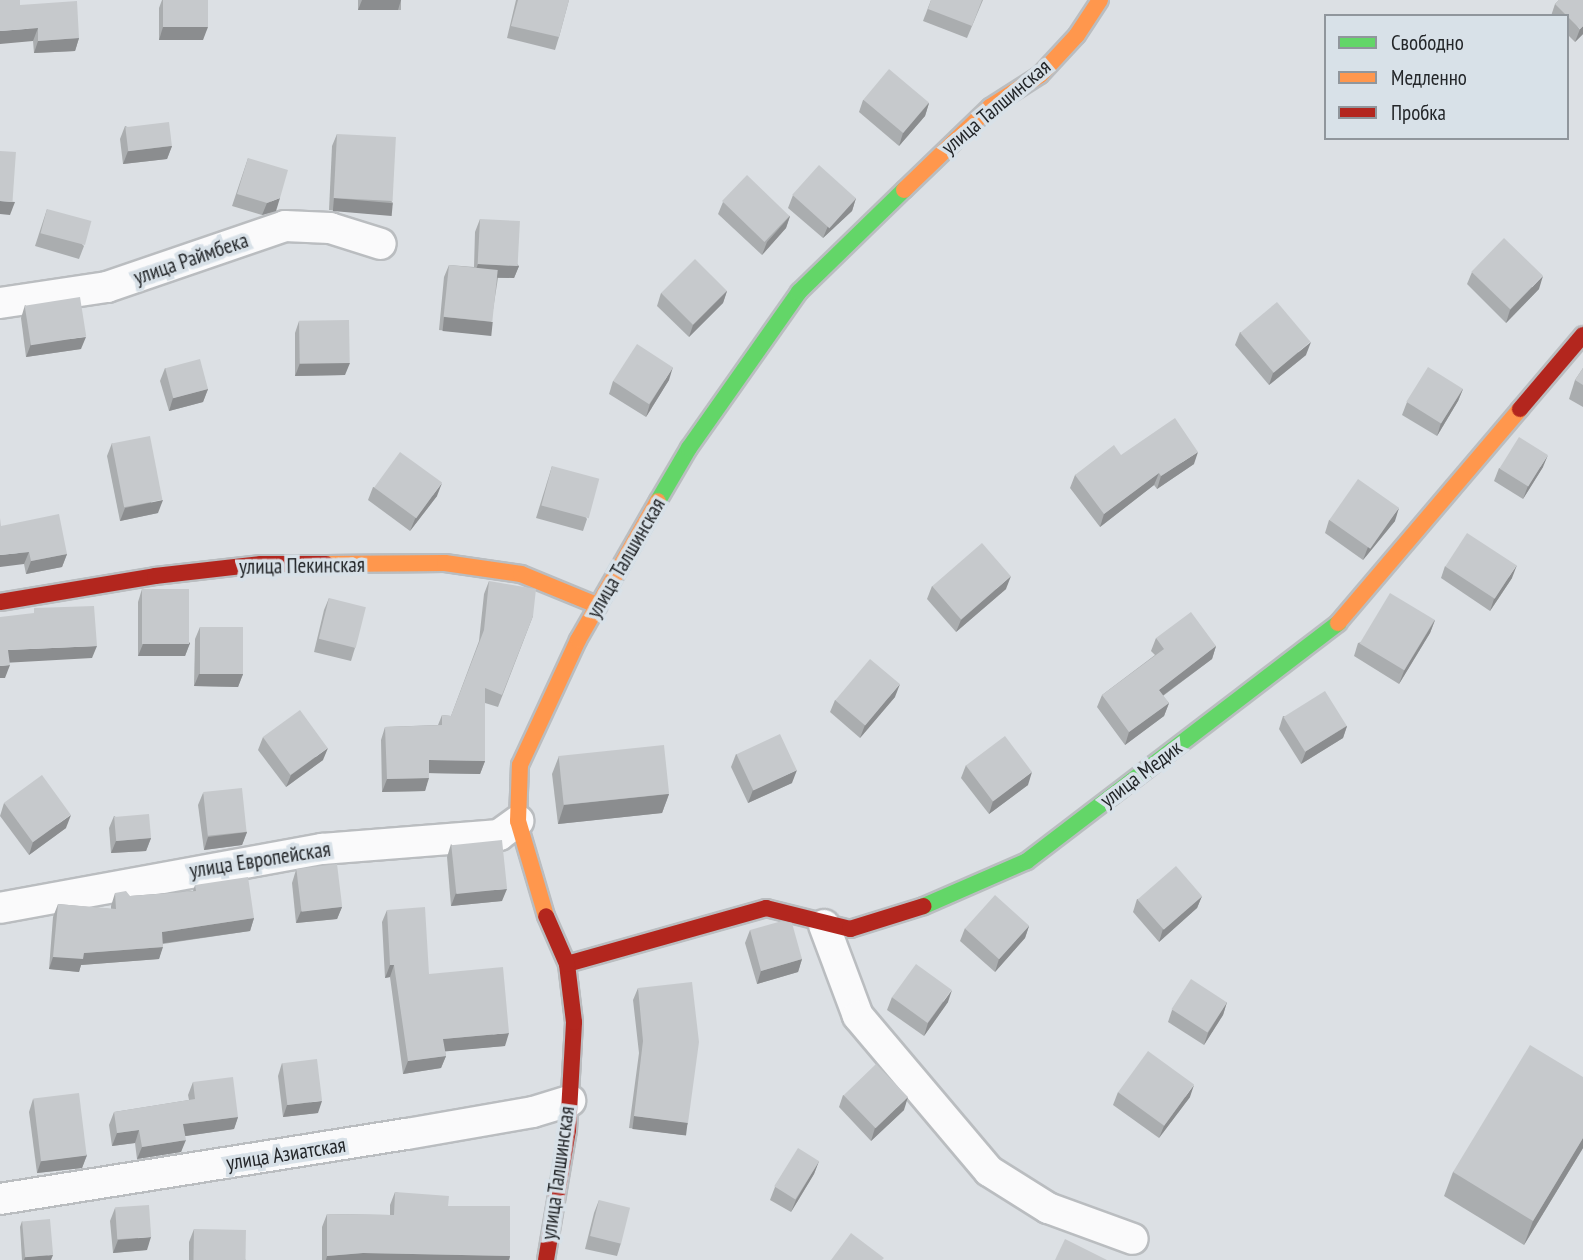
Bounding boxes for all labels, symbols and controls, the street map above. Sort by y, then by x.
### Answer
legend [1324,14,1569,140]
text: Свободно [1391,29,1464,56]
street label: улица Талшинская [936,54,1056,160]
text: Медленно [1391,64,1467,91]
text: Пробка [1391,99,1446,126]
street label: улица Раймбека [130,228,252,290]
street label: улица Талшинская [581,493,671,623]
street label: улица Пекинская [239,552,365,580]
street label: улица Медик [1095,735,1187,813]
street label: улица Европейская [188,836,332,884]
street label: улица Талшинская [536,1104,580,1242]
street label: улица Азиатская [224,1132,348,1176]

